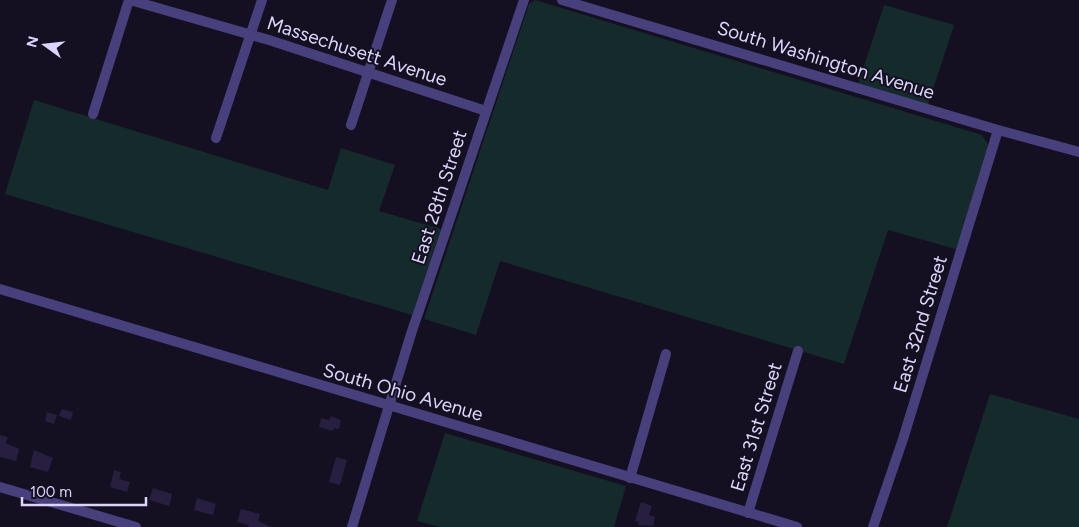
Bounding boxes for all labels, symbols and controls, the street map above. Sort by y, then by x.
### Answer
street label: Massechusett Avenue [264,11,450,91]
street label: South Washington Avenue [714,16,938,104]
north arrow [20,20,70,70]
text: N [23,34,43,49]
street label: East 28th Street [406,127,472,267]
street label: East 32nd Street [888,253,952,395]
street label: South Ohio Avenue [320,358,486,426]
street label: East 31st Street [725,360,787,494]
scale bar [22,474,146,506]
text: 100 m [30,483,72,501]

